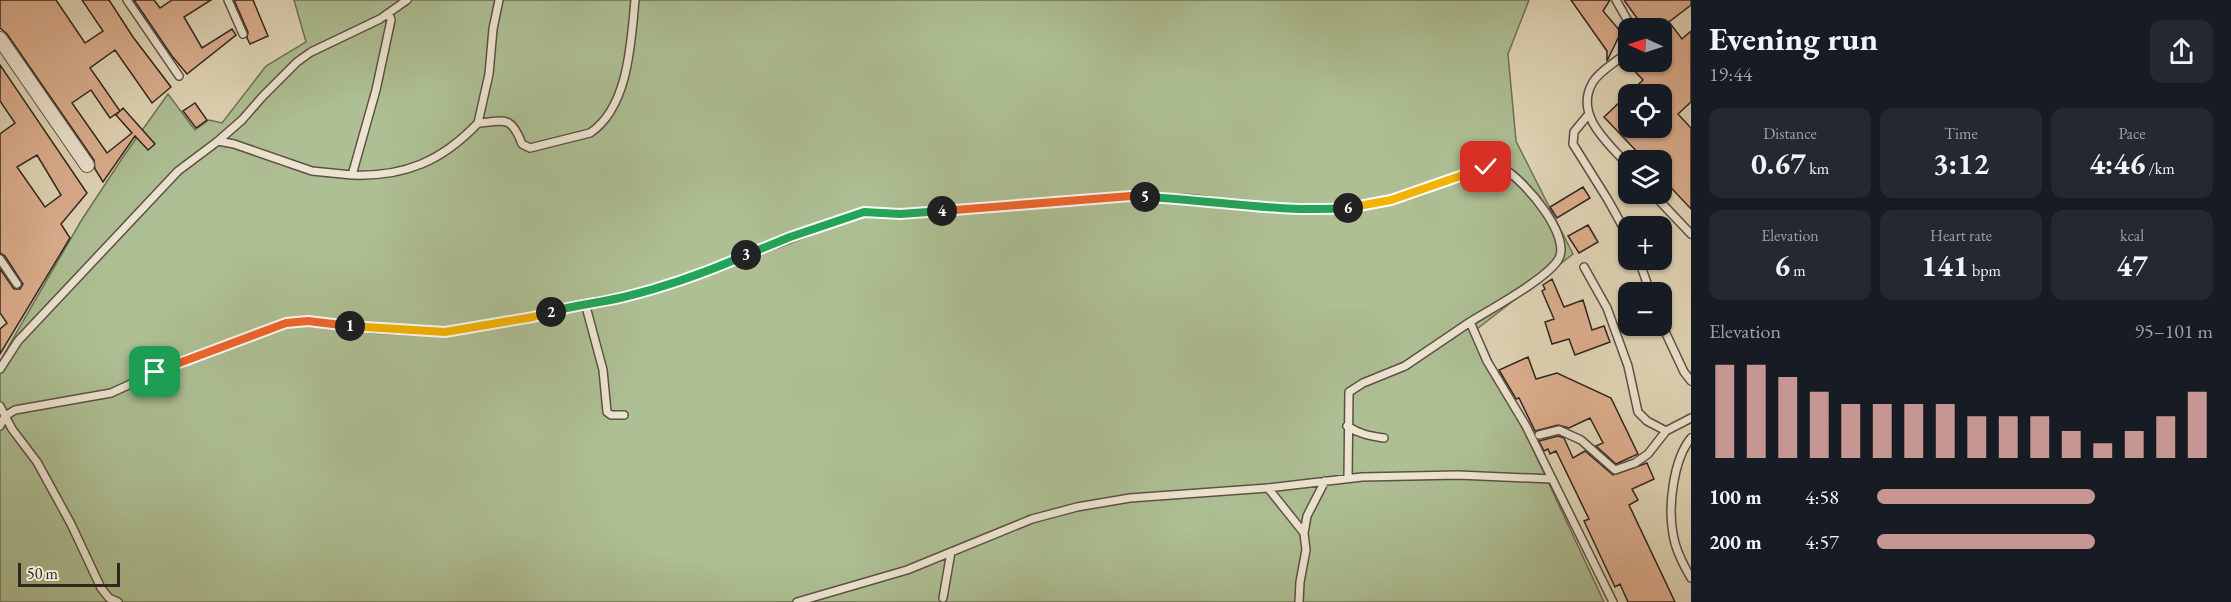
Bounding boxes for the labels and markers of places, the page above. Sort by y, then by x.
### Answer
pin [1460,141,1511,192]
pin: 5 [1130,182,1160,212]
pin: 6 [1333,193,1363,223]
pin: 4 [927,196,957,226]
pin: 3 [731,240,761,270]
pin: 2 [536,297,566,327]
pin: 1 [335,311,365,341]
pin [129,346,180,397]

